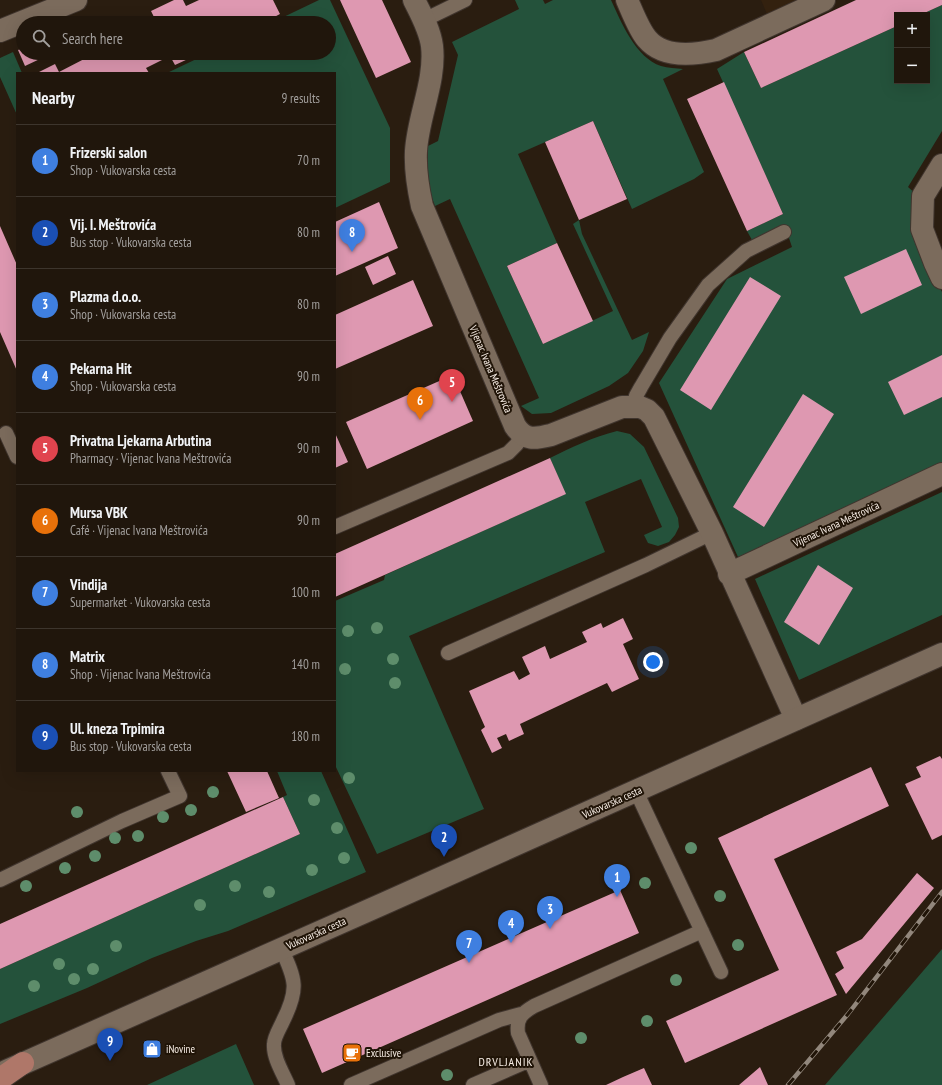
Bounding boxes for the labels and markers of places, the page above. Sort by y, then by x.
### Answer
pin: 8 [339,219,365,252]
pin: 5 [439,369,465,402]
pin: 6 [407,387,433,420]
pin: 2 [431,824,457,857]
pin: 1 [604,864,630,897]
pin: 3 [537,896,563,929]
pin: 4 [498,910,524,943]
pin: 7 [456,930,482,963]
pin: 9 [97,1028,123,1061]
shop icon: iNovine [141,1038,163,1060]
place label: iNovine [166,1042,195,1056]
cafe icon: Exclusive [341,1042,363,1064]
place label: Exclusive [366,1046,402,1060]

